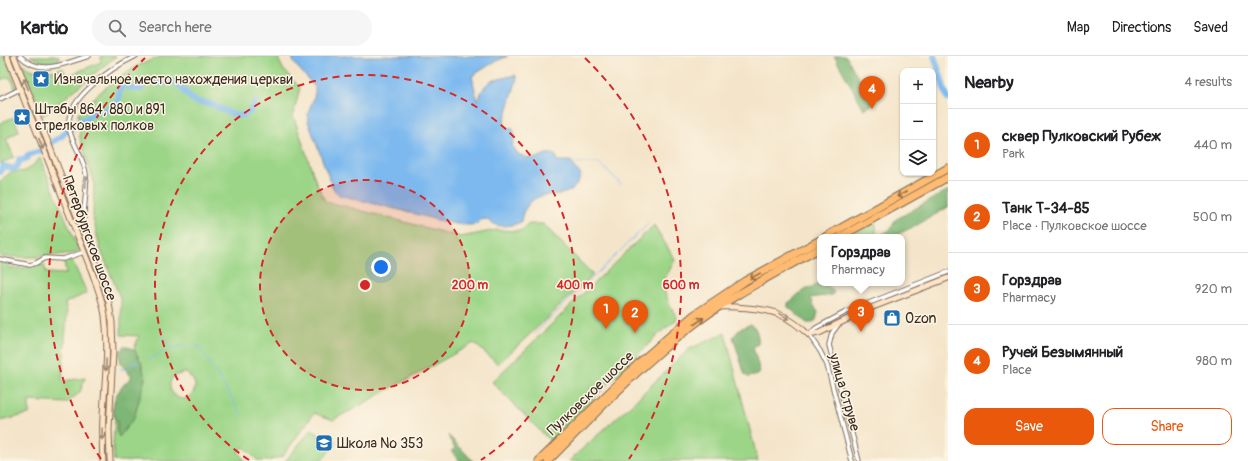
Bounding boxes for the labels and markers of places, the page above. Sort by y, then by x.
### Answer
place icon: Изначальное место нахождения церкви [31,69,51,89]
place label: Изначальное место нахождения церкви [54,71,293,88]
pin: 4 [859,76,885,109]
place label: Штабы 864, 880 и 891 стрелковых полков [35,101,165,134]
place icon: Штабы 864, 880 и 891 стрелковых полков [12,107,32,127]
centre of rings [358,278,372,292]
pin: 1 [593,296,619,329]
pin: 3 [848,299,874,332]
pin: 2 [622,300,648,333]
shop icon: Ozon [882,308,902,328]
place label: Ozon [905,310,937,327]
school or university icon: Школа № 353 [314,433,334,453]
place label: Школа № 353 [337,435,424,452]

